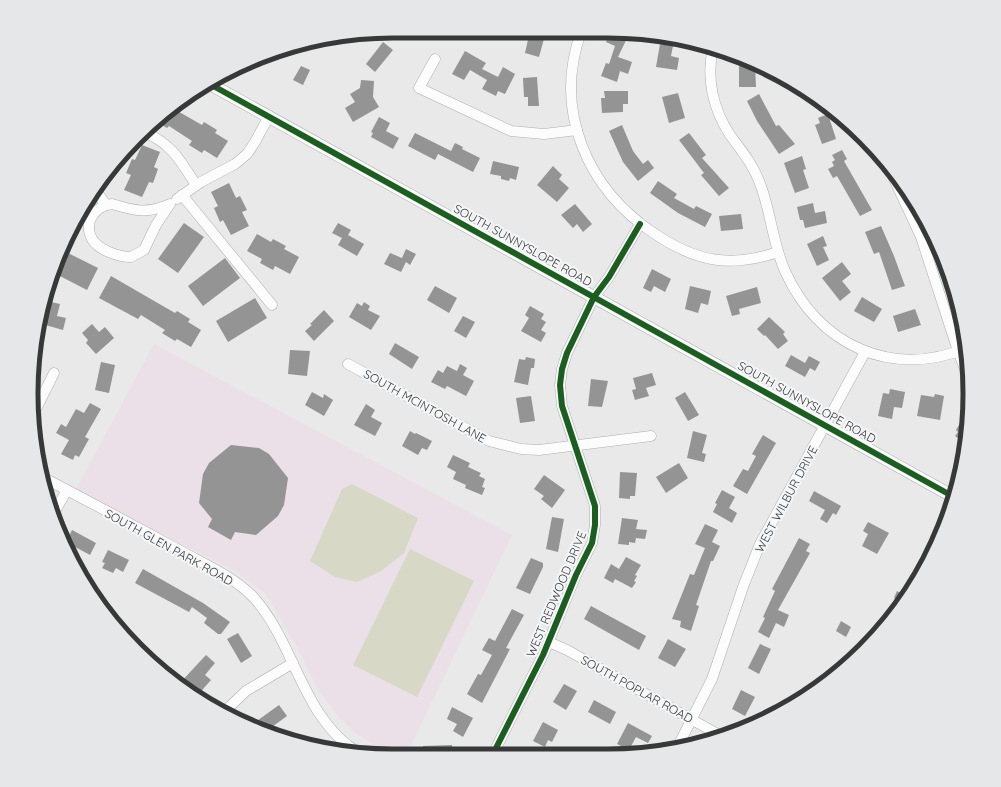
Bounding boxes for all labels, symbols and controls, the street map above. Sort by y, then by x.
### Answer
street label: SOUTH SUNNYSLOPE ROAD [451,201,595,289]
street label: SOUTH SUNNYSLOPE ROAD [735,358,879,446]
street label: SOUTH MCINTOSH LANE [361,366,489,446]
street label: WEST WILBUR DRIVE [751,443,821,555]
street label: SOUTH GLEN PARK ROAD [102,505,236,589]
street label: WEST REDWOOD DRIVE [523,529,589,659]
street label: SOUTH POPLAR ROAD [578,652,696,726]

